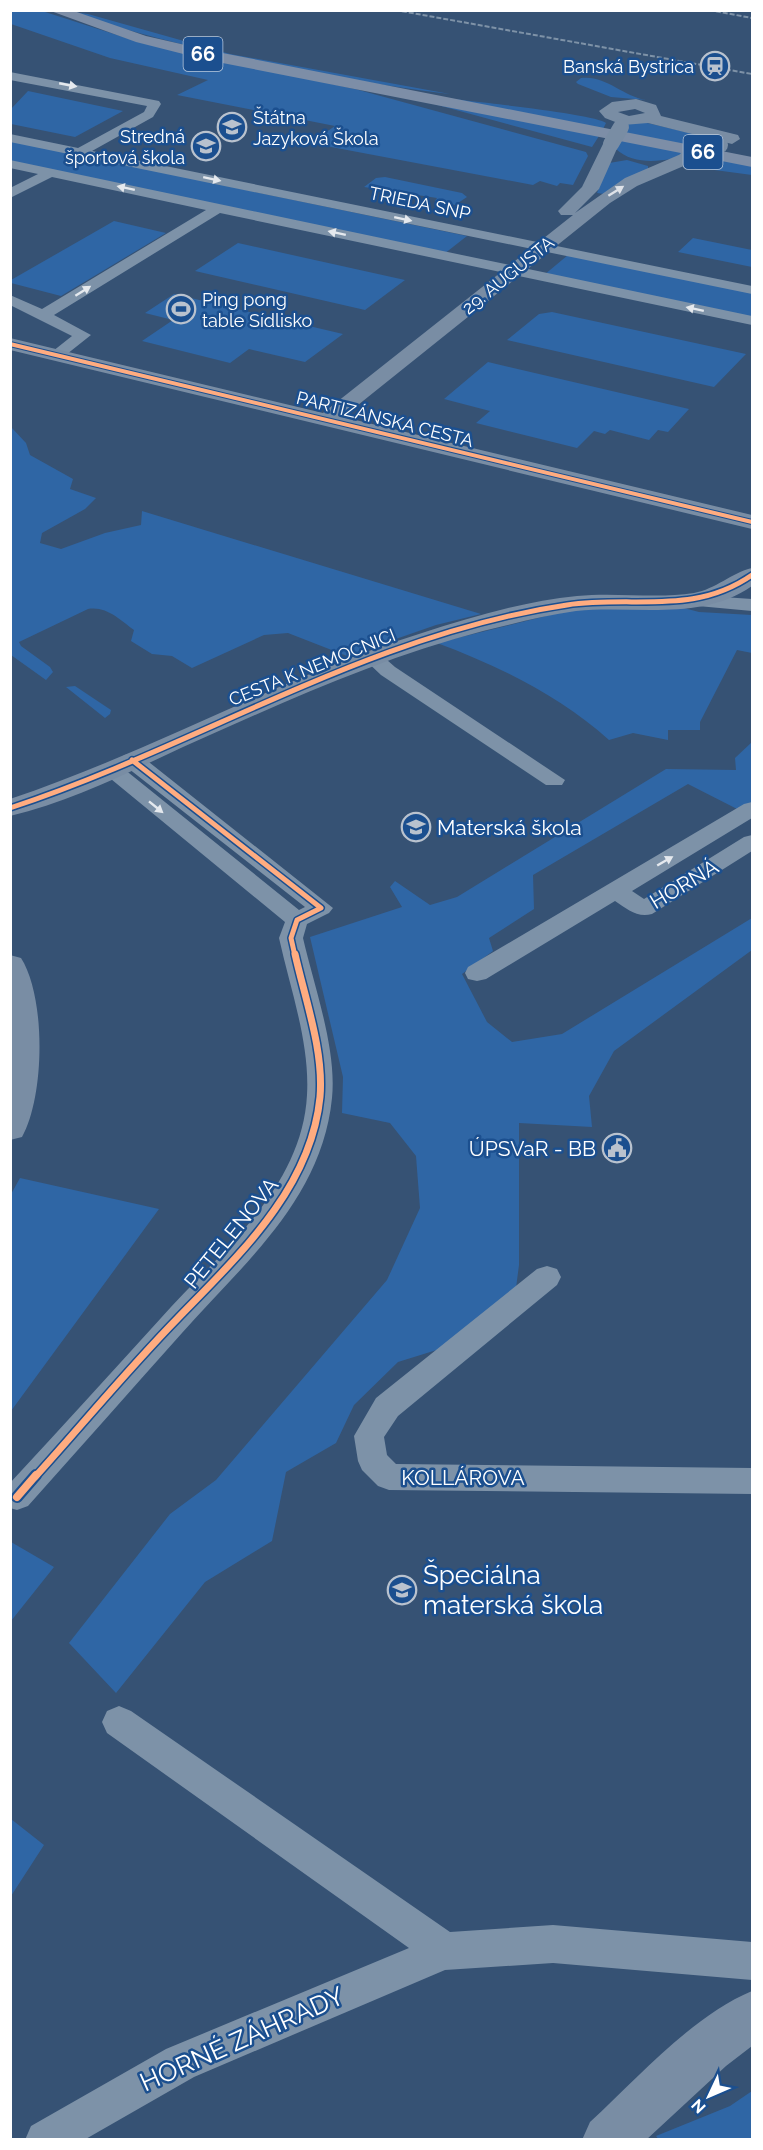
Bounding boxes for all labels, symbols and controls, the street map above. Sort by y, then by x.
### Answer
road number: 66 [184,37,222,71]
station icon: Banská Bystrica [699,50,731,82]
place label: Banská Bystrica [563,56,694,77]
one-way arrow [59,81,78,90]
place label: Štátna Jazyková Škola [253,106,379,149]
school or university icon: Štátna Jazyková Škola [216,111,248,143]
place label: Stredná športová škola [65,126,185,168]
school or university icon: Stredná športová škola [190,130,222,162]
road number: 66 [684,135,722,169]
one-way arrow [202,175,221,185]
street label: TRIEDA SNP [368,182,472,224]
one-way arrow [116,183,135,192]
one-way arrow [608,186,624,197]
one-way arrow [393,215,412,224]
one-way arrow [327,228,346,237]
street label: 29. AUGUSTA [458,232,558,318]
one-way arrow [75,286,91,297]
place label: Ping pong table Sídlisko [202,289,313,331]
sports icon: Ping pong table Sídlisko [165,293,197,325]
one-way arrow [685,304,704,313]
street label: PARTIZÁNSKA CESTA [294,386,476,451]
street label: CESTA K NEMOCNICI [226,624,398,710]
one-way arrow [149,800,164,812]
school or university icon: Materská škola [400,811,432,843]
place label: Materská škola [437,815,582,840]
street label: HORNÁ [645,854,723,914]
one-way arrow [657,856,674,866]
public building icon: ÚPSVaR - BB [601,1132,633,1164]
place label: ÚPSVaR - BB [469,1136,596,1161]
street label: PETELENOVA [179,1173,283,1293]
street label: KOLLÁROVA [401,1465,525,1490]
place label: Špeciálna materská škola [423,1559,603,1620]
school or university icon: Špeciálna materská škola [386,1574,418,1606]
street label: HORNÉ ZÁHRADY [135,1980,349,2097]
north arrow [679,2066,739,2126]
text: N [687,2095,710,2117]

